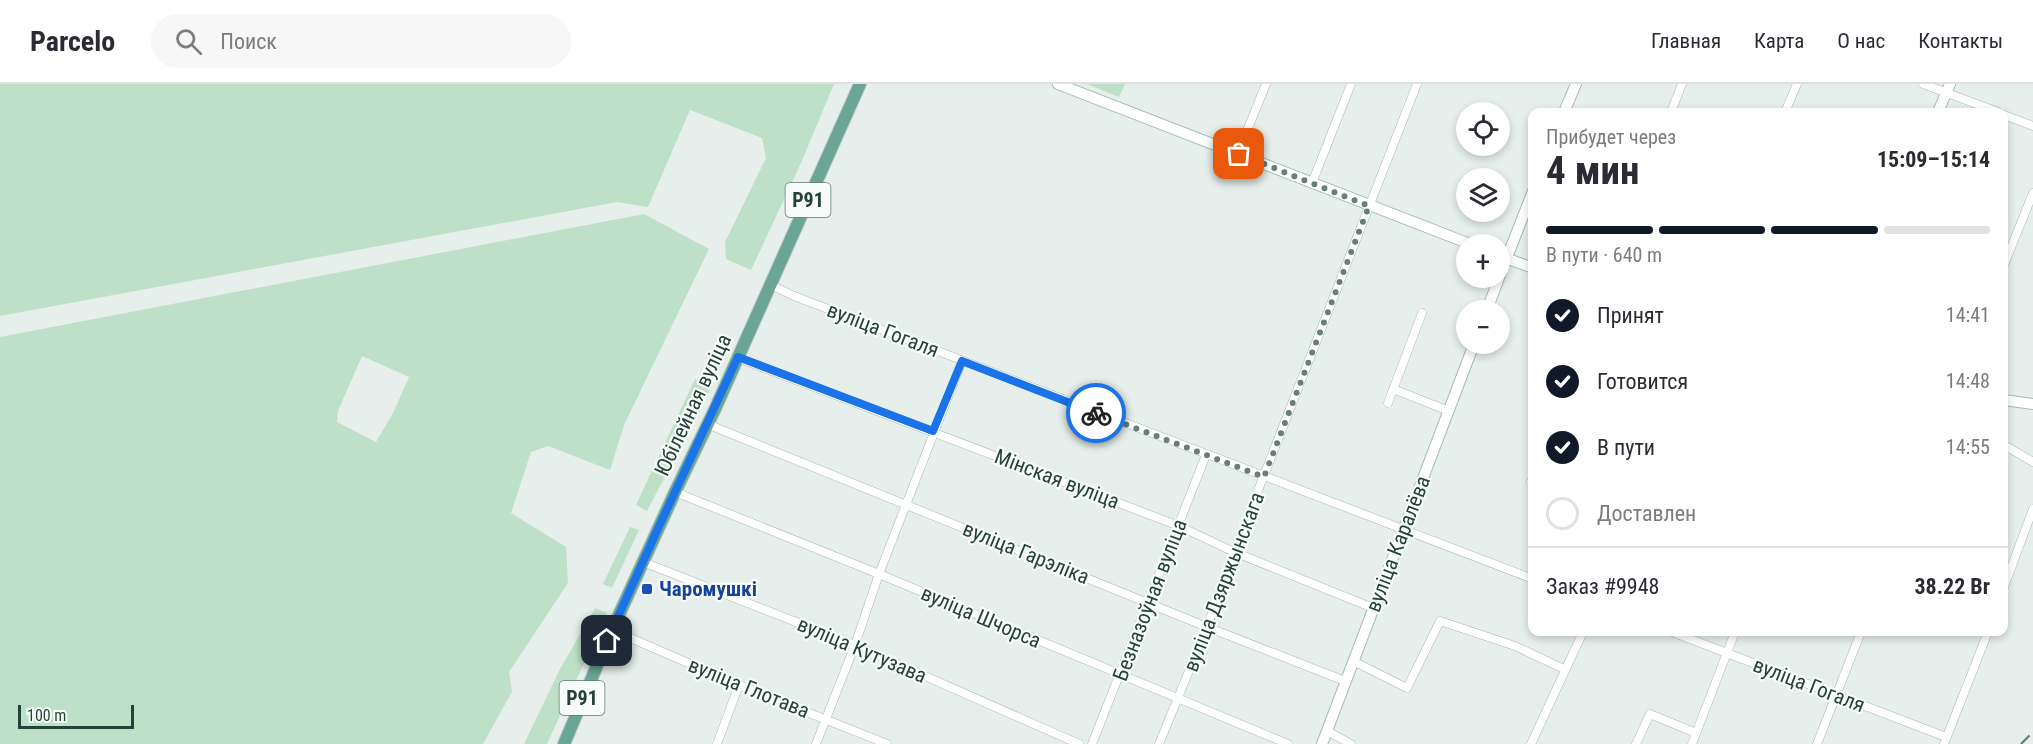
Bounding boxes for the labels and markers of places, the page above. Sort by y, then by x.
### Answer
pin [1213,128,1264,179]
place label: Чаромушкі [659,577,757,601]
marker: Чаромушкі [640,582,654,596]
pin [581,615,632,666]

